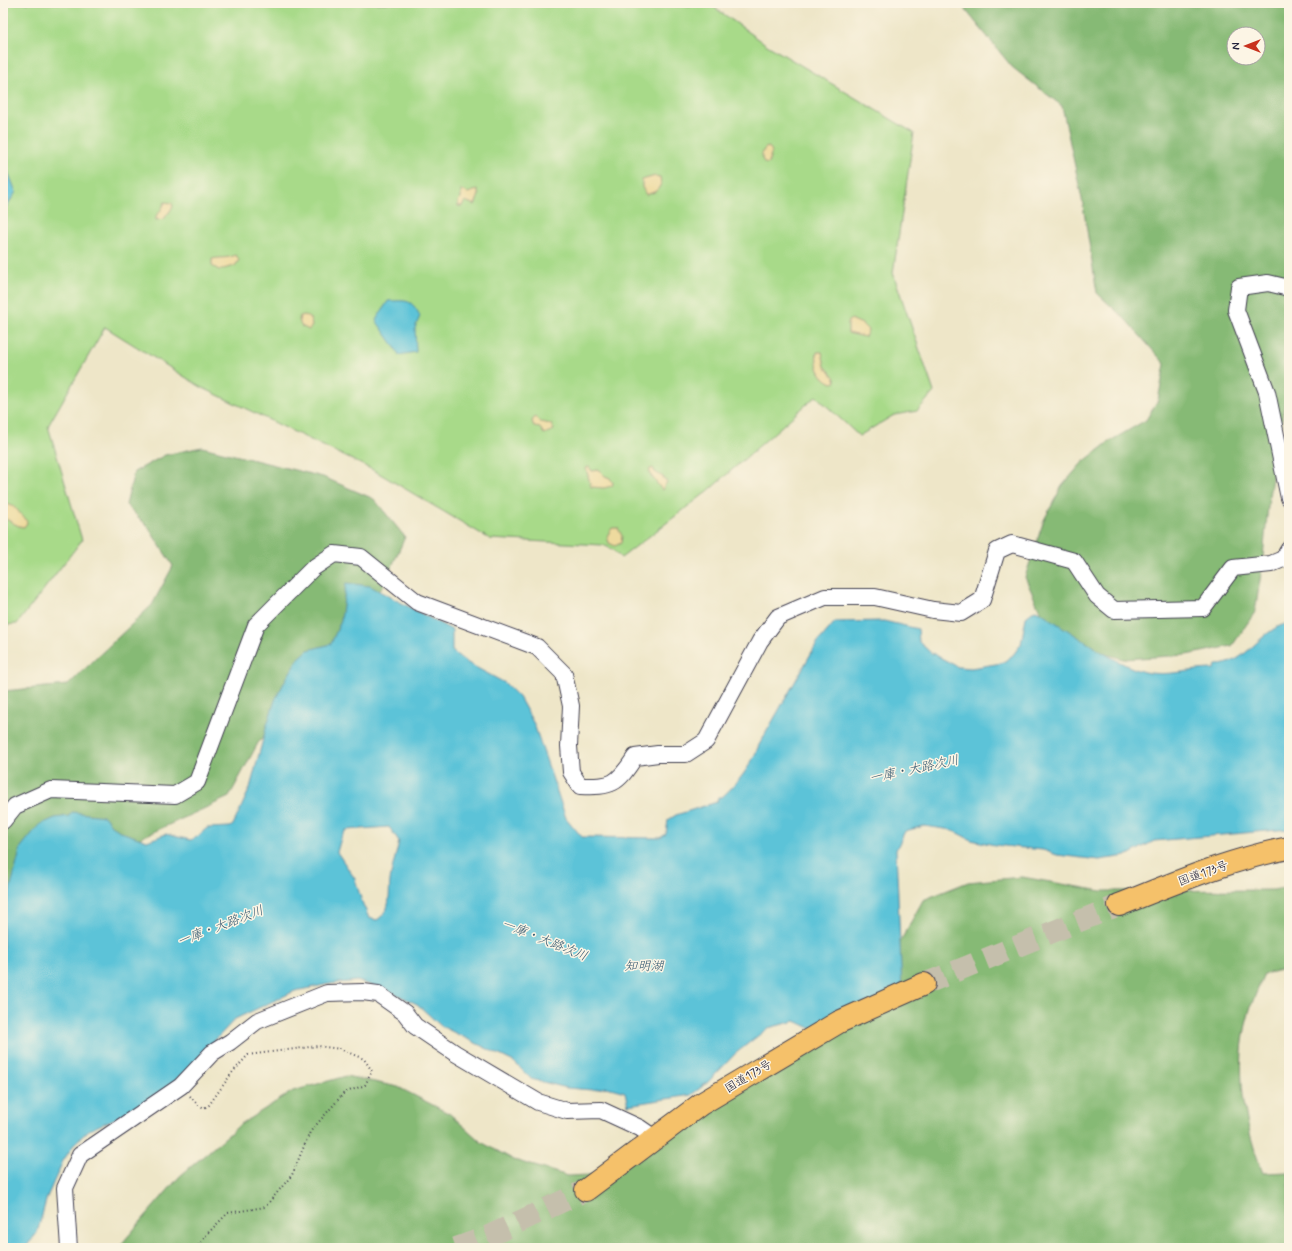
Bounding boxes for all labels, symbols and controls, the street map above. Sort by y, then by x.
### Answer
north arrow [1226,26,1266,66]
text: N [1230,42,1244,50]
water label: 一庫・大路次川 [868,752,961,787]
street label: 国道173号 [1176,857,1231,890]
water label: 一庫・大路次川 [175,902,266,951]
water label: 一庫・大路次川 [499,915,590,965]
water label: 知明湖 [624,958,664,975]
street label: 国道173号 [722,1057,775,1097]

